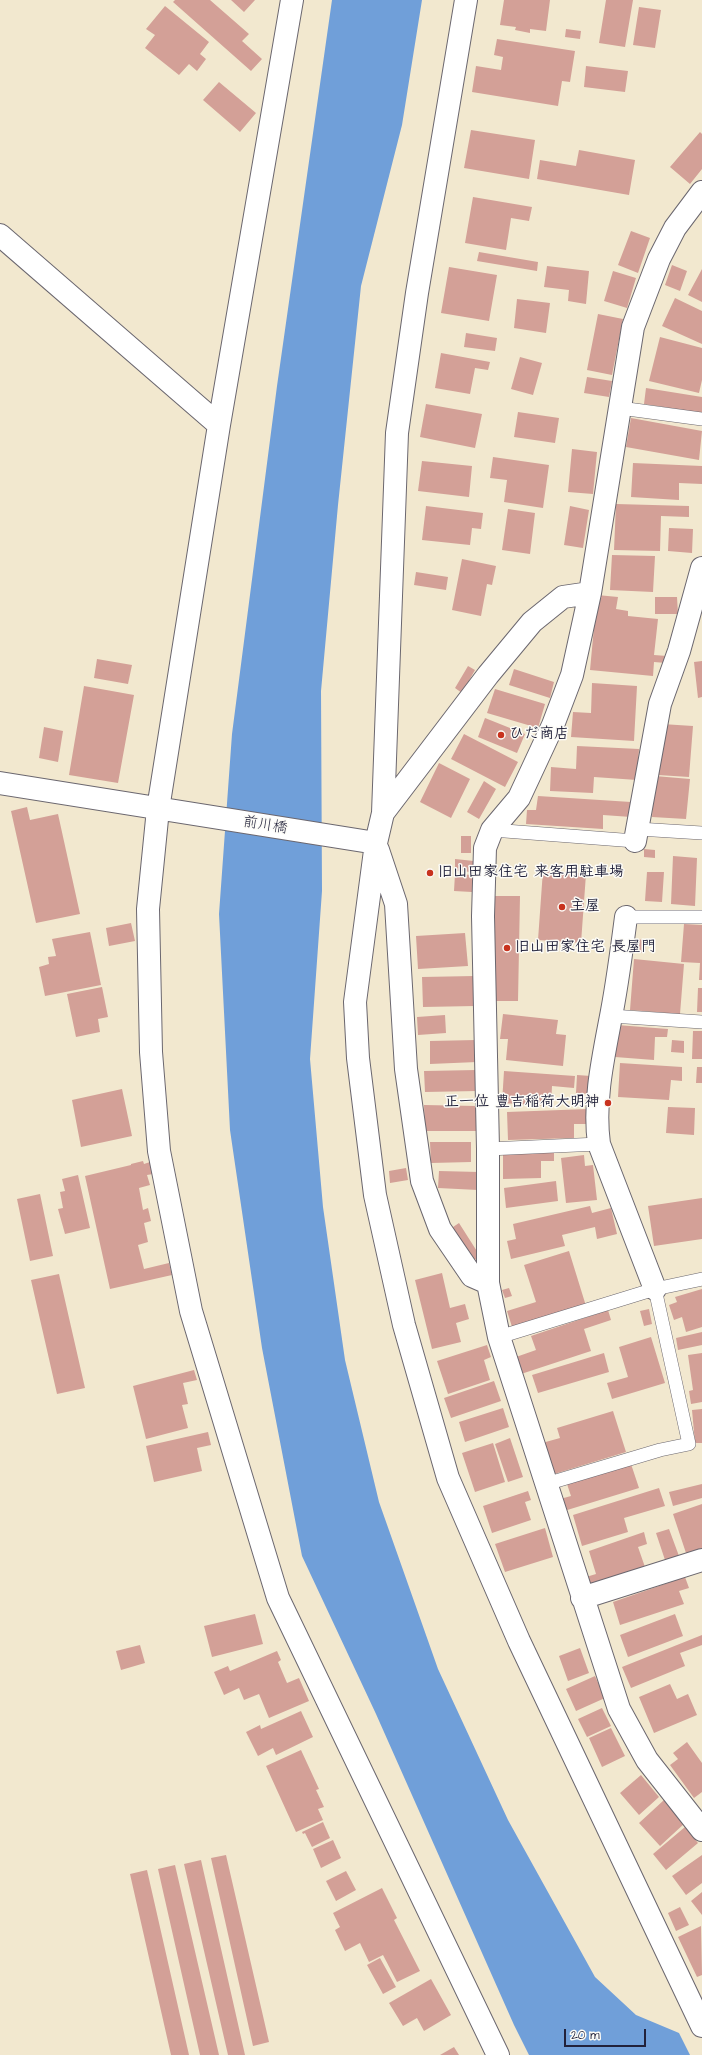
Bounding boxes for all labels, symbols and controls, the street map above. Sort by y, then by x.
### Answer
place label: ひだ商店 [509,726,569,744]
marker: ひだ商店 [496,730,506,740]
street label: 前川橋 [241,814,289,838]
place label: 旧山田家住宅 来客用駐車場 [438,864,624,882]
marker: 旧山田家住宅 来客用駐車場 [425,868,435,878]
place label: 主屋 [570,898,600,916]
marker: 主屋 [557,902,567,912]
place label: 旧山田家住宅 長屋門 [515,939,656,957]
marker: 旧山田家住宅 長屋門 [502,943,512,953]
place label: 正一位 豊吉稲荷大明神 [444,1094,600,1112]
marker: 正一位 豊吉稲荷大明神 [603,1098,613,1108]
scale bar [566,2021,648,2047]
text: 20 m [571,2027,600,2044]

